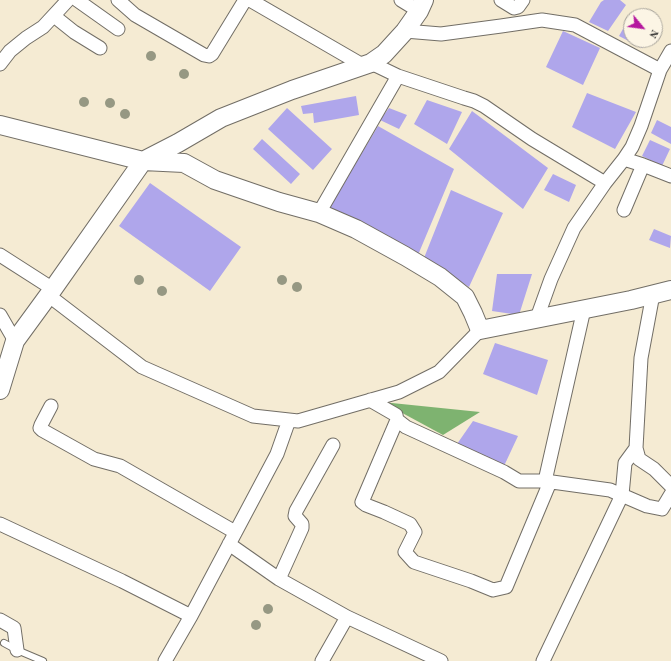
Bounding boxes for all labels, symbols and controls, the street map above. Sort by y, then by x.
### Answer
north arrow [623,8,663,48]
text: N [646,27,660,40]

